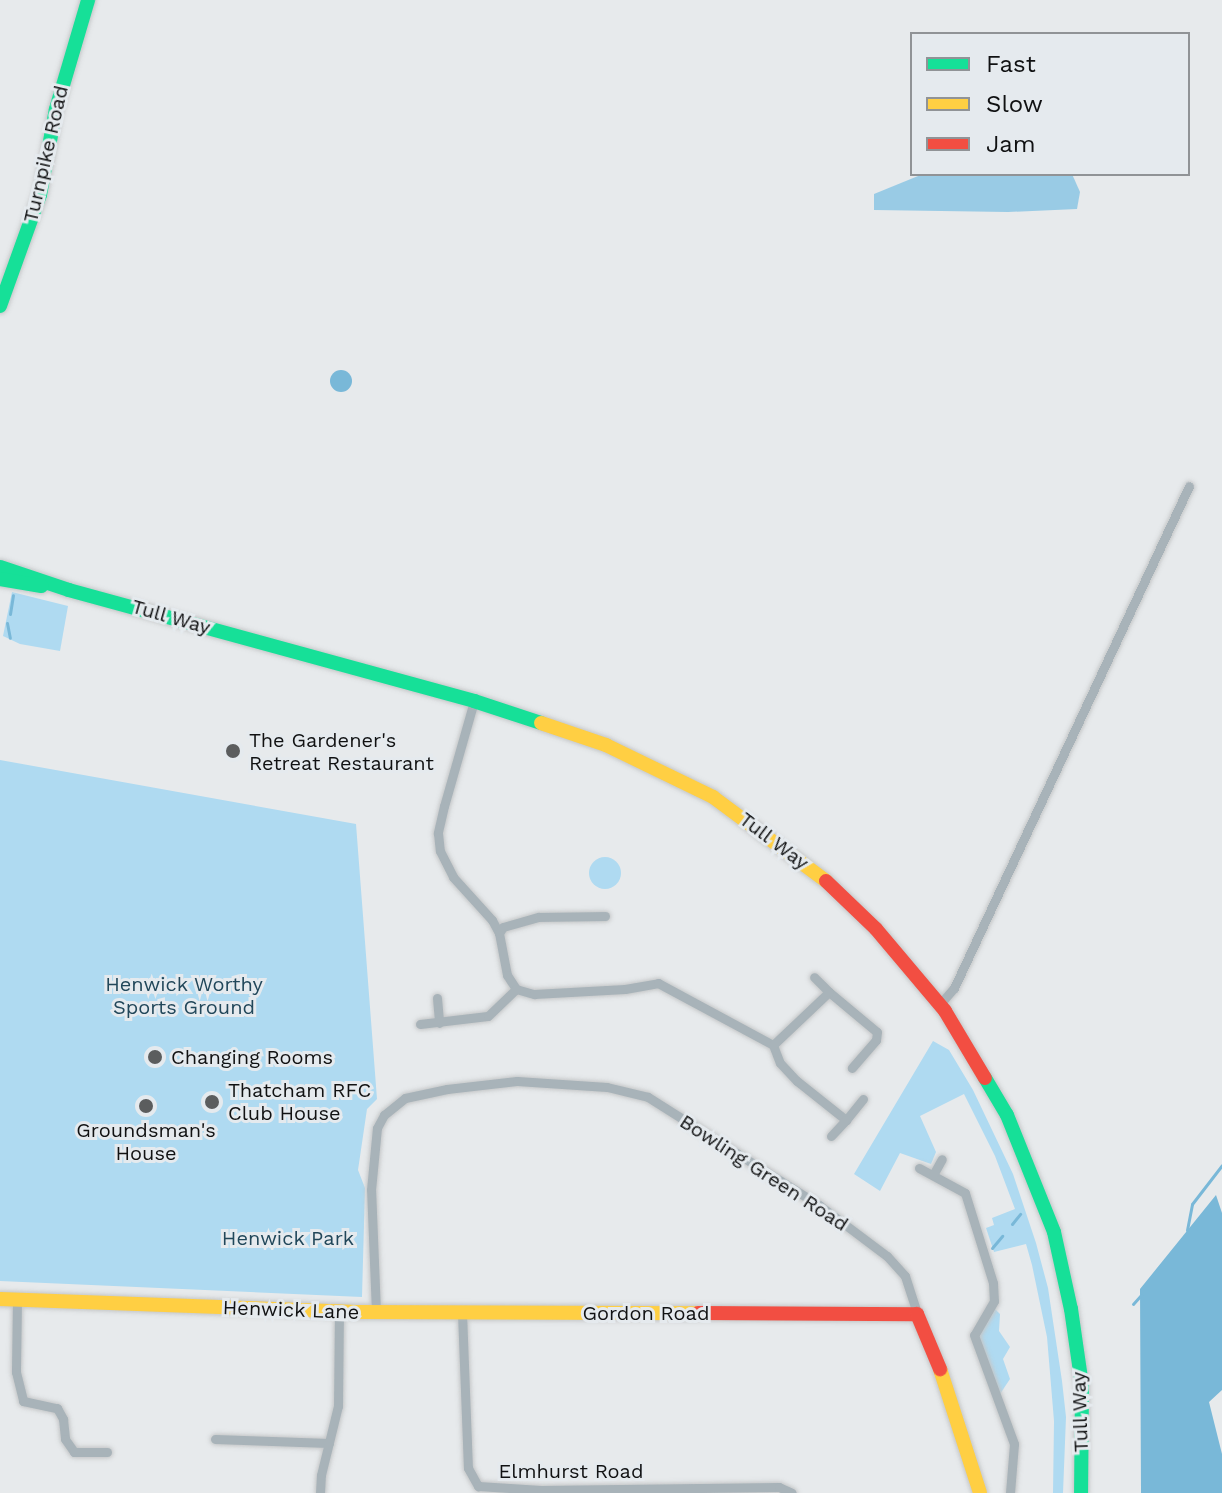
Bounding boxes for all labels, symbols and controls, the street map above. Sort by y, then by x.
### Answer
legend [910,32,1190,176]
text: Fast [986,50,1036,78]
street label: Turnpike Road [19,83,73,225]
text: Slow [986,90,1043,118]
text: Jam [986,130,1036,158]
street label: Tull Way [128,594,214,640]
place label: The Gardener's Retreat Restaurant [249,728,434,775]
marker: The Gardener's Retreat Restaurant [224,742,242,760]
street label: Tull Way [734,807,814,875]
park label: Henwick Worthy Sports Ground [105,972,263,1019]
place label: Changing Rooms [171,1045,333,1069]
marker: Changing Rooms [146,1048,164,1066]
place label: Thatcham RFC Club House [228,1078,371,1125]
marker: Thatcham RFC Club House [203,1093,221,1111]
marker: Groundsman's House [137,1097,155,1115]
street label: Bowling Green Road [675,1110,853,1236]
place label: Groundsman's House [76,1118,216,1165]
park label: Henwick Park [222,1226,354,1250]
street label: Henwick Lane [222,1296,360,1324]
street label: Gordon Road [583,1301,709,1325]
street label: Tull Way [1067,1371,1093,1453]
street label: Elmhurst Road [499,1459,643,1483]

